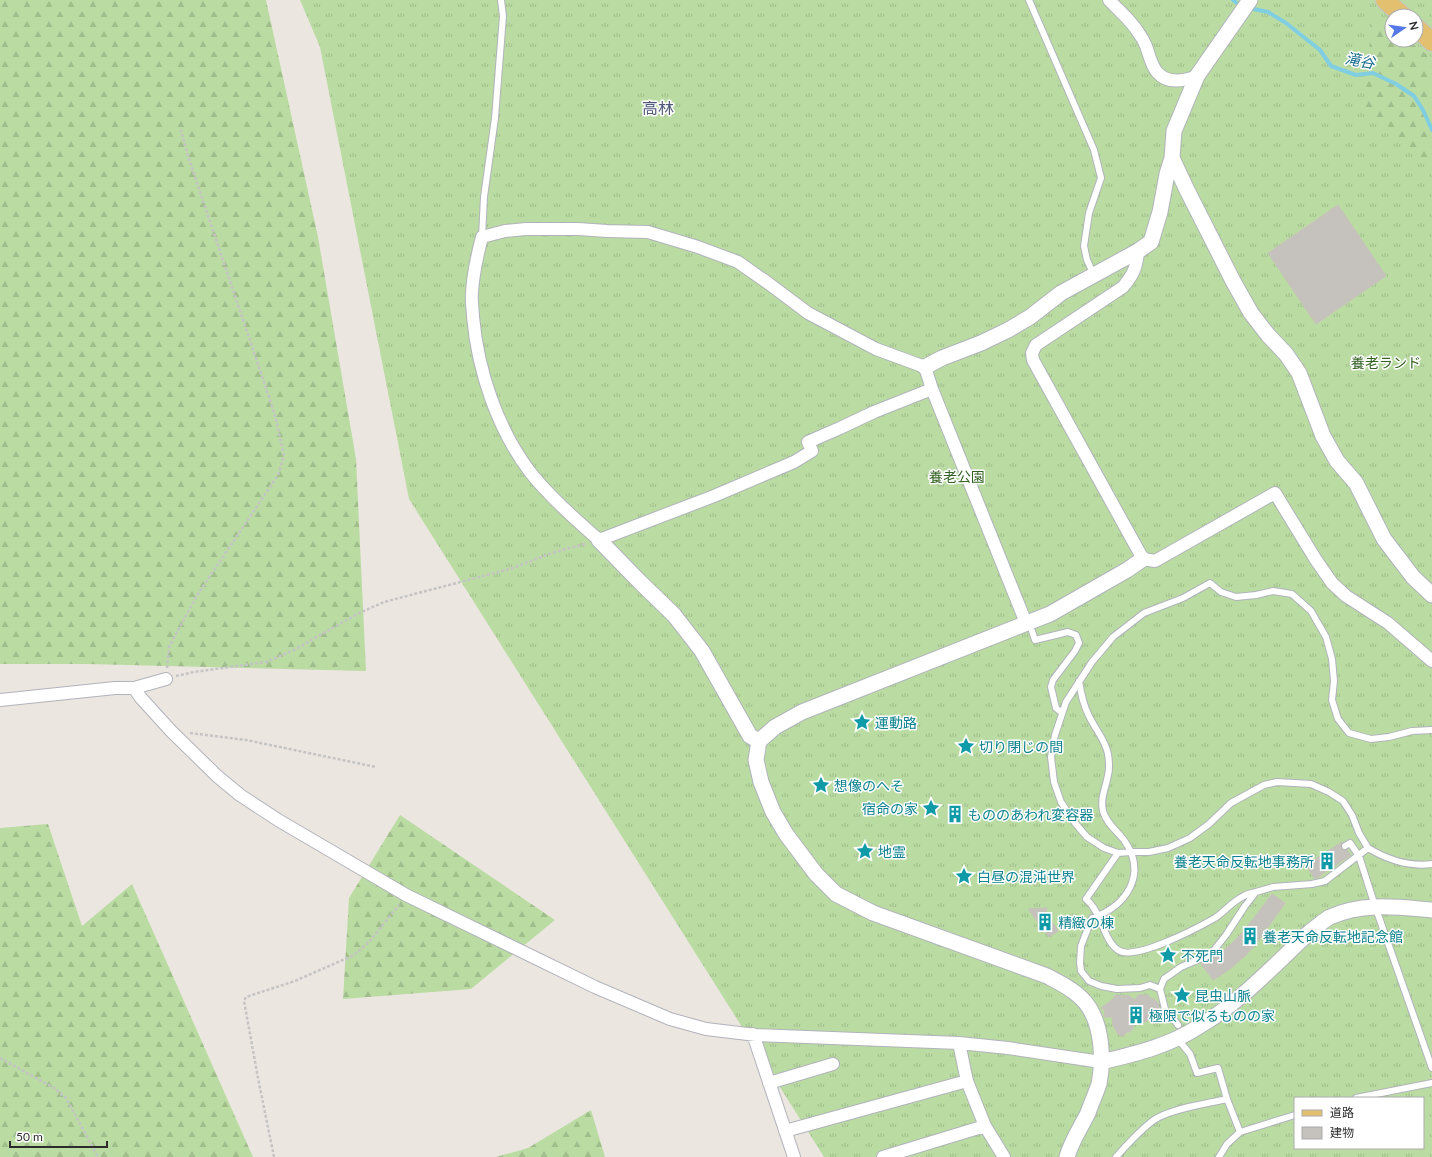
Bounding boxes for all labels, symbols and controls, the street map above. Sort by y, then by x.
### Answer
north arrow [1384,8,1424,48]
text: N [1407,20,1422,31]
water label: 滝谷 [1344,49,1378,72]
district label: 高林 [642,98,674,117]
park label: 養老ランド [1351,354,1421,371]
park label: 養老公園 [929,468,985,485]
place icon: 運動路 [852,712,872,732]
place label: 運動路 [875,714,917,731]
place icon: 切り閉じの間 [956,736,976,756]
place label: 切り閉じの間 [979,738,1063,755]
place icon: 想像のへそ [811,775,831,795]
place label: 想像のへそ [834,777,904,794]
place icon: 宿命の家 [921,798,941,818]
place label: 宿命の家 [862,800,918,817]
building icon: もののあわれ変容器 [945,804,965,824]
place label: もののあわれ変容器 [968,806,1093,823]
place icon: 地霊 [855,841,875,861]
place label: 地霊 [878,843,906,860]
building icon: 養老天命反転地事務所 [1317,851,1337,871]
place label: 養老天命反転地事務所 [1174,853,1314,870]
place icon: 白昼の混沌世界 [954,866,974,886]
place label: 白昼の混沌世界 [977,868,1075,885]
building icon: 精緻の棟 [1035,912,1055,932]
place label: 精緻の棟 [1058,914,1114,931]
building icon: 養老天命反転地記念館 [1240,926,1260,946]
place label: 養老天命反転地記念館 [1263,928,1403,945]
place icon: 不死門 [1158,945,1178,965]
place label: 不死門 [1181,947,1223,964]
place icon: 昆虫山脈 [1172,985,1192,1005]
place label: 昆虫山脈 [1195,987,1251,1004]
building icon: 極限で似るものの家 [1126,1005,1146,1025]
place label: 極限で似るものの家 [1149,1007,1275,1024]
legend [1294,1097,1424,1149]
text: 道路 [1330,1105,1354,1120]
scale bar [10,1123,107,1149]
text: 建物 [1330,1125,1354,1140]
text: 50 m [16,1129,43,1144]

